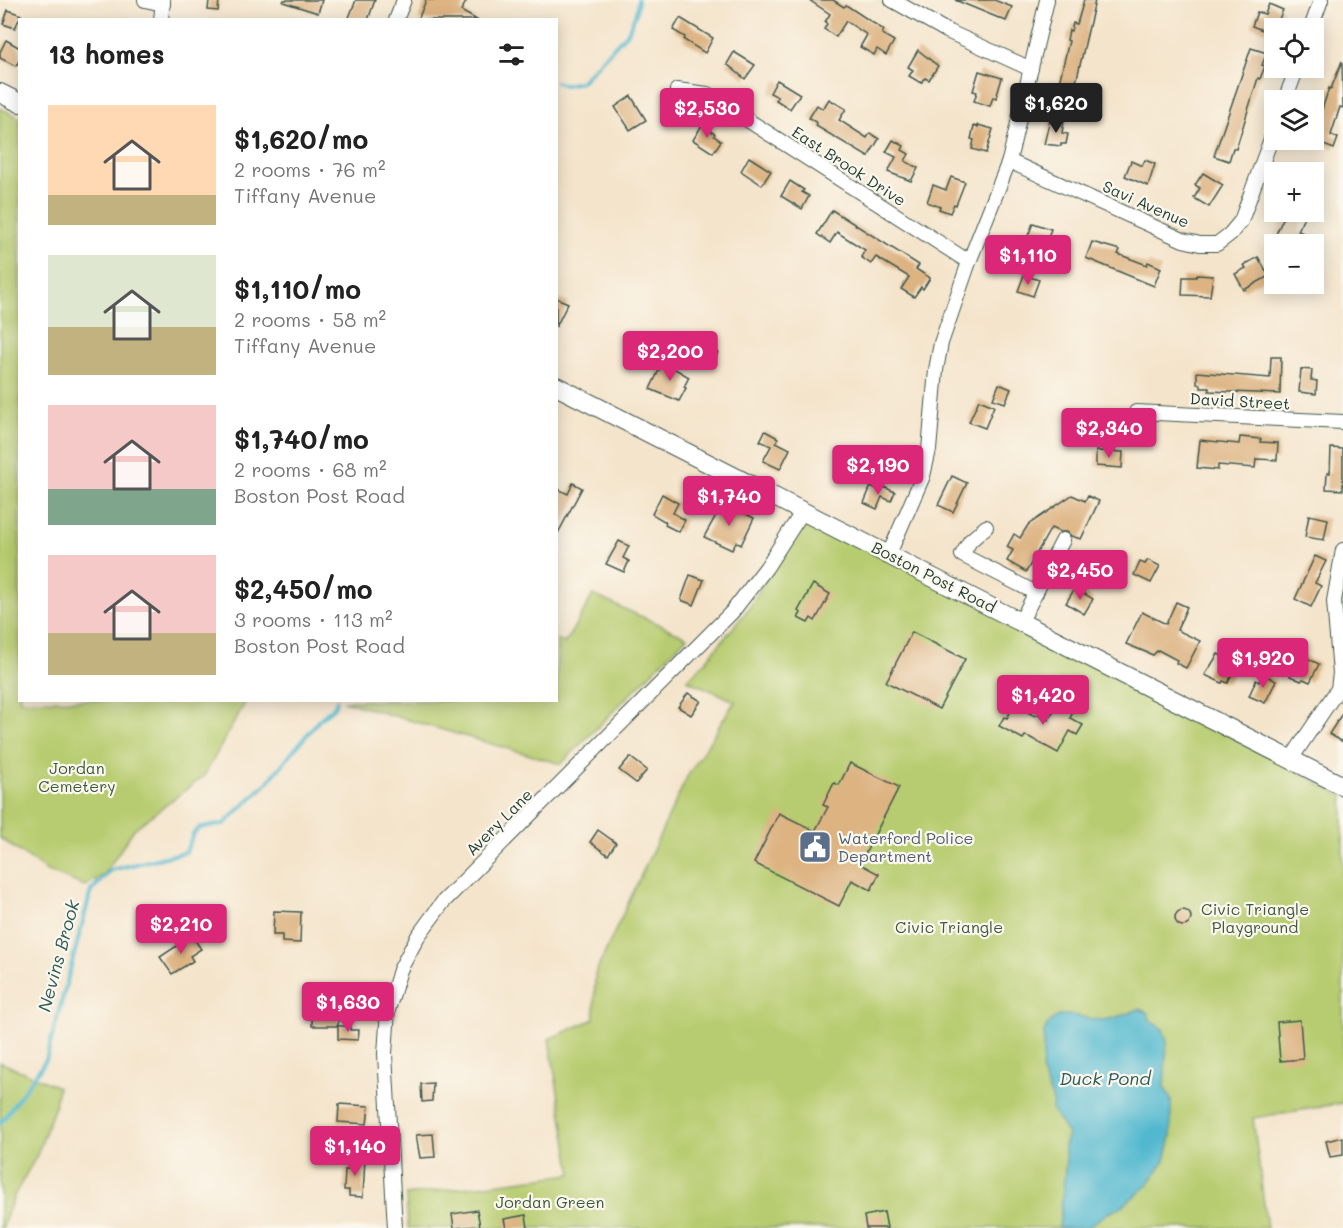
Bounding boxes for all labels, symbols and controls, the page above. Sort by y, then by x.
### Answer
map controls [1264,18,1324,294]
button: locate [1264,18,1324,78]
text: 13 homes [48,37,165,71]
icon: filters [495,38,528,71]
pin: $1,620 [1007,83,1105,134]
pin: $2,530 [658,88,756,139]
text: $1,620 [1024,89,1088,115]
button: layers [1264,90,1324,150]
text: $2,530 [674,94,740,120]
street label: East Brook Drive [788,121,910,210]
text: $1,620/mo [234,122,368,156]
icon: home [96,129,168,201]
text: 2 rooms · 76 m² [234,156,386,182]
button: + [1264,162,1324,222]
street label: Savi Avenue [1100,175,1193,232]
text: Tiffany Avenue [234,182,376,208]
button: − [1264,234,1324,294]
pin: $1,110 [979,235,1077,286]
text: $1,110 [999,241,1057,267]
text: $1,110/mo [234,272,361,306]
icon: home [96,279,168,351]
text: 2 rooms · 58 m² [234,306,386,332]
pin: $2,200 [621,331,719,382]
text: Tiffany Avenue [234,332,376,358]
text: $2,200 [637,337,703,363]
street label: David Street [1189,387,1291,414]
pin: $2,340 [1060,408,1158,459]
text: $2,340 [1075,414,1143,440]
text: $1,740/mo [234,422,369,456]
icon: home [96,429,168,501]
pin: $2,190 [829,445,927,496]
text: $2,190 [846,451,910,477]
text: 2 rooms · 68 m² [234,456,387,482]
pin: $1,740 [680,476,778,527]
text: Boston Post Road [234,482,405,508]
text: $1,740 [697,482,761,508]
street label: Boston Post Road [869,536,1000,617]
pin: $2,450 [1031,550,1129,601]
text: $2,450 [1047,556,1113,582]
text: $2,450/mo [234,572,373,606]
icon: home [96,579,168,651]
text: 3 rooms · 113 m² [234,606,393,632]
text: Boston Post Road [234,632,405,658]
pin: $1,920 [1214,638,1312,689]
text: $1,920 [1231,644,1295,670]
pin: $1,420 [994,675,1092,726]
text: $1,420 [1011,681,1075,707]
park label: Jordan Cemetery [38,757,116,796]
street label: Avery Lane [461,784,537,860]
place label: Waterford Police Department [838,827,974,866]
public building icon: Waterford Police Department [797,829,833,865]
water label: Nevins Brook [32,897,85,1014]
park label: Civic Triangle Playground [1201,898,1309,937]
pin: $2,210 [132,904,230,955]
text: $2,210 [150,910,212,936]
park label: Civic Triangle [895,916,1003,937]
pin: $1,630 [299,982,397,1033]
text: $1,630 [316,988,380,1014]
water label: Duck Pond [1059,1066,1152,1090]
pin: $1,140 [306,1126,404,1177]
text: $1,140 [324,1132,386,1158]
park label: Jordan Green [496,1191,604,1212]

